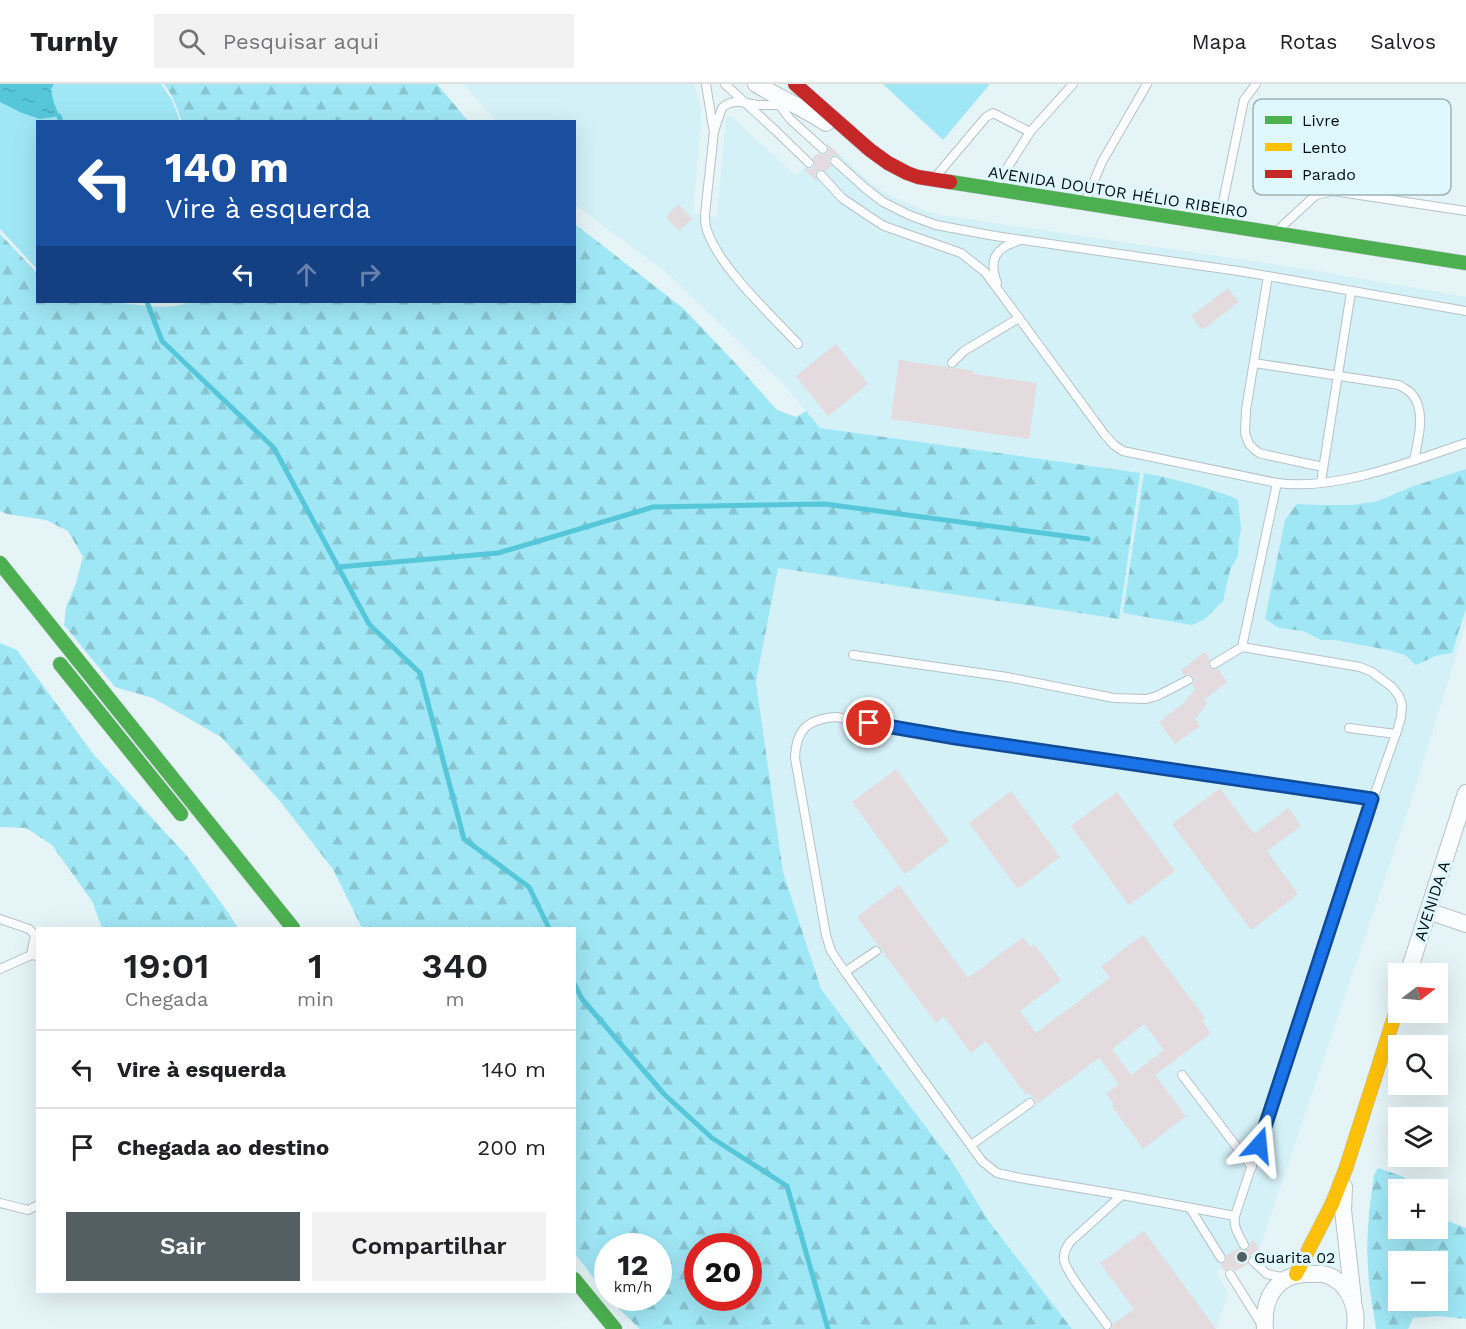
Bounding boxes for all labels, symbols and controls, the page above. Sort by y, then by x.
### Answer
search box [154,14,574,68]
text: Turnly [30,25,118,58]
icon: search [175,25,208,58]
text: Pesquisar aqui [223,29,379,54]
text: Mapa [1192,29,1246,54]
text: Rotas [1279,29,1337,54]
text: Salvos [1370,29,1436,54]
legend [1253,99,1451,195]
text: Livre [1302,111,1340,130]
text: Lento [1302,138,1347,157]
text: 140 m [165,143,289,192]
icon: left [66,144,144,222]
street label: AVENIDA DOUTOR HÉLIO RIBEIRO [987,162,1249,222]
text: Parado [1302,165,1356,184]
text: Vire à esquerda [165,193,371,225]
icon: left [227,258,260,291]
icon: ahead [290,258,323,291]
icon: right [353,258,386,291]
pin [843,697,894,748]
icon: arrive [852,706,885,739]
street label: AVENIDA A [1410,858,1454,943]
text: 19:01 [124,945,209,987]
text: 1 [308,945,323,987]
text: 340 [421,945,488,987]
north arrow [1388,963,1448,1023]
map controls [1388,963,1448,1311]
text: Chegada [125,987,208,1011]
text: min [297,987,334,1011]
text: m [445,987,464,1011]
button: search [1388,1035,1448,1095]
icon: left [66,1053,99,1086]
text: Vire à esquerda [117,1057,286,1082]
text: 140 m [482,1057,546,1082]
button: layers [1388,1107,1448,1167]
position arrow [1227,1113,1291,1177]
icon: arrive [66,1131,99,1164]
text: Chegada ao destino [117,1135,329,1160]
text: 200 m [477,1135,546,1160]
button: + [1388,1179,1448,1239]
button: Sair [66,1212,300,1281]
button: Compartilhar [312,1212,546,1281]
speed limit sign: 20 [684,1233,762,1311]
text: 12 [618,1247,648,1282]
place label: Guarita 02 [1254,1248,1335,1267]
marker: Guarita 02 [1235,1250,1249,1264]
button: − [1388,1251,1448,1311]
text: km/h [614,1278,652,1296]

